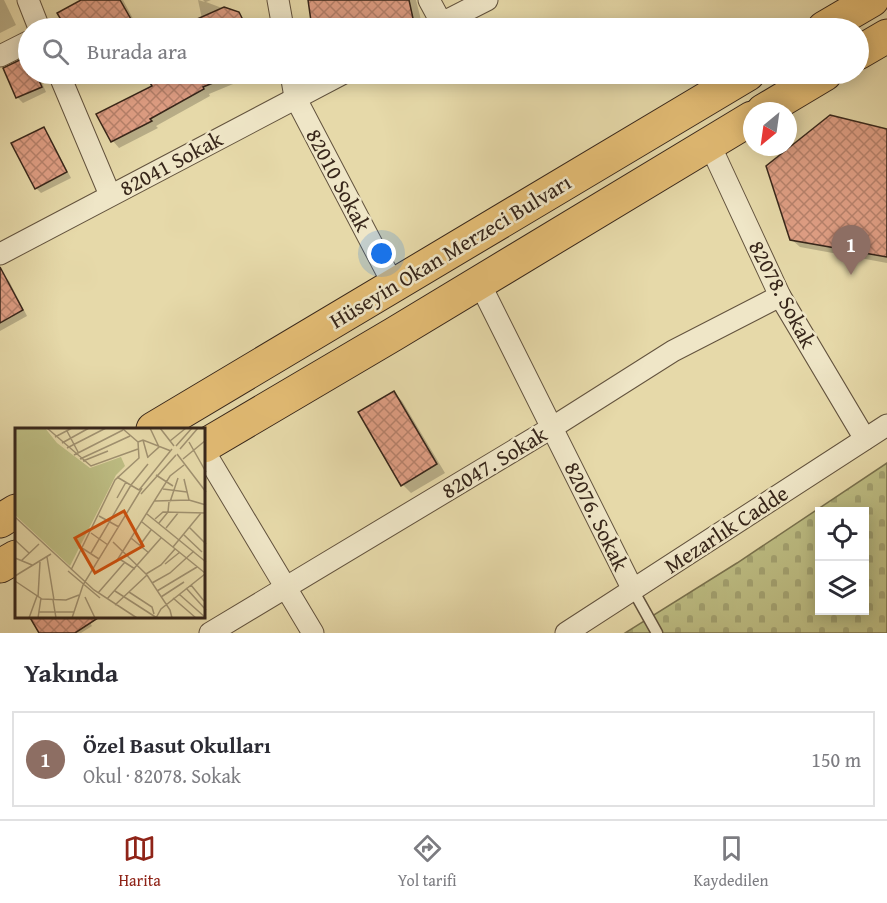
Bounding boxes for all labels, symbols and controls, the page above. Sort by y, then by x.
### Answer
search box [18,18,869,84]
icon: search [39,35,72,68]
text: Burada ara [87,35,187,67]
north arrow [743,102,797,156]
street label: 82041 Sokak [114,122,229,204]
street label: 82010 Sokak [298,123,380,238]
street label: Hüseyin Okan Merzeci Bulvarı [323,166,577,336]
pin: 1 [832,226,870,275]
street label: 82078. Sokak [741,234,825,354]
your location [367,239,396,268]
street label: 82047. Sokak [435,418,553,506]
inset map [15,428,206,618]
street label: 82076. Sokak [557,456,638,577]
street label: Mezarlık Cadde [658,477,794,581]
map controls [815,507,869,615]
button: locate [815,507,869,561]
button: layers [815,561,869,615]
text: Yakında [24,653,118,692]
text: Özel Basut Okulları [83,729,271,761]
text: 1 [40,745,51,774]
text: 150 m [811,745,861,774]
text: Okul · 82078. Sokak [83,761,241,790]
tab: Harita [118,832,161,892]
tab: Yol tarifi [398,832,457,892]
tab: Kaydedilen [693,832,769,892]

